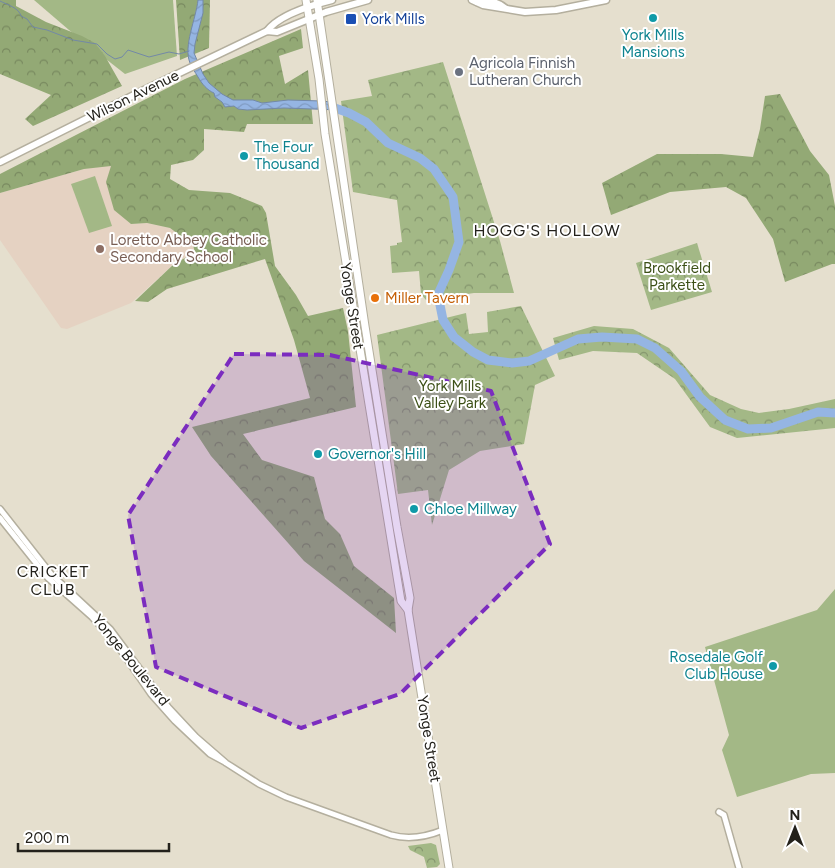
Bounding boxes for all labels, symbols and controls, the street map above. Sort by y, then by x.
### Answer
place label: York Mills [362,10,425,28]
marker: York Mills [344,12,358,26]
marker: York Mills Mansions [647,12,659,24]
place label: York Mills Mansions [621,26,685,61]
place label: Agricola Finnish Lutheran Church [469,54,581,89]
street label: Wilson Avenue [84,66,182,126]
marker: Agricola Finnish Lutheran Church [453,66,465,78]
place label: The Four Thousand [254,138,320,173]
marker: The Four Thousand [238,150,250,162]
district label: HOGG'S HOLLOW [473,221,621,240]
place label: Loretto Abbey Catholic Secondary School [110,231,267,266]
marker: Loretto Abbey Catholic Secondary School [94,243,106,255]
park label: Brookfield Parkette [643,259,711,294]
street label: Yonge Street [336,261,368,351]
place label: Miller Tavern [385,289,469,307]
marker: Miller Tavern [369,292,381,304]
park label: York Mills Valley Park [414,377,487,412]
place label: Governor's Hill [328,445,426,463]
marker: Governor's Hill [312,448,324,460]
place label: Chloe Millway [424,500,517,518]
marker: Chloe Millway [408,503,420,515]
district label: CRICKET CLUB [17,562,89,599]
street label: Yonge Boulevard [89,611,173,709]
place label: Rosedale Golf Club House [669,648,763,683]
marker: Rosedale Golf Club House [767,660,779,672]
street label: Yonge Street [413,694,445,784]
north arrow [770,803,820,853]
text: N [790,807,800,824]
scale bar [18,820,169,852]
text: 200 m [25,829,69,847]

